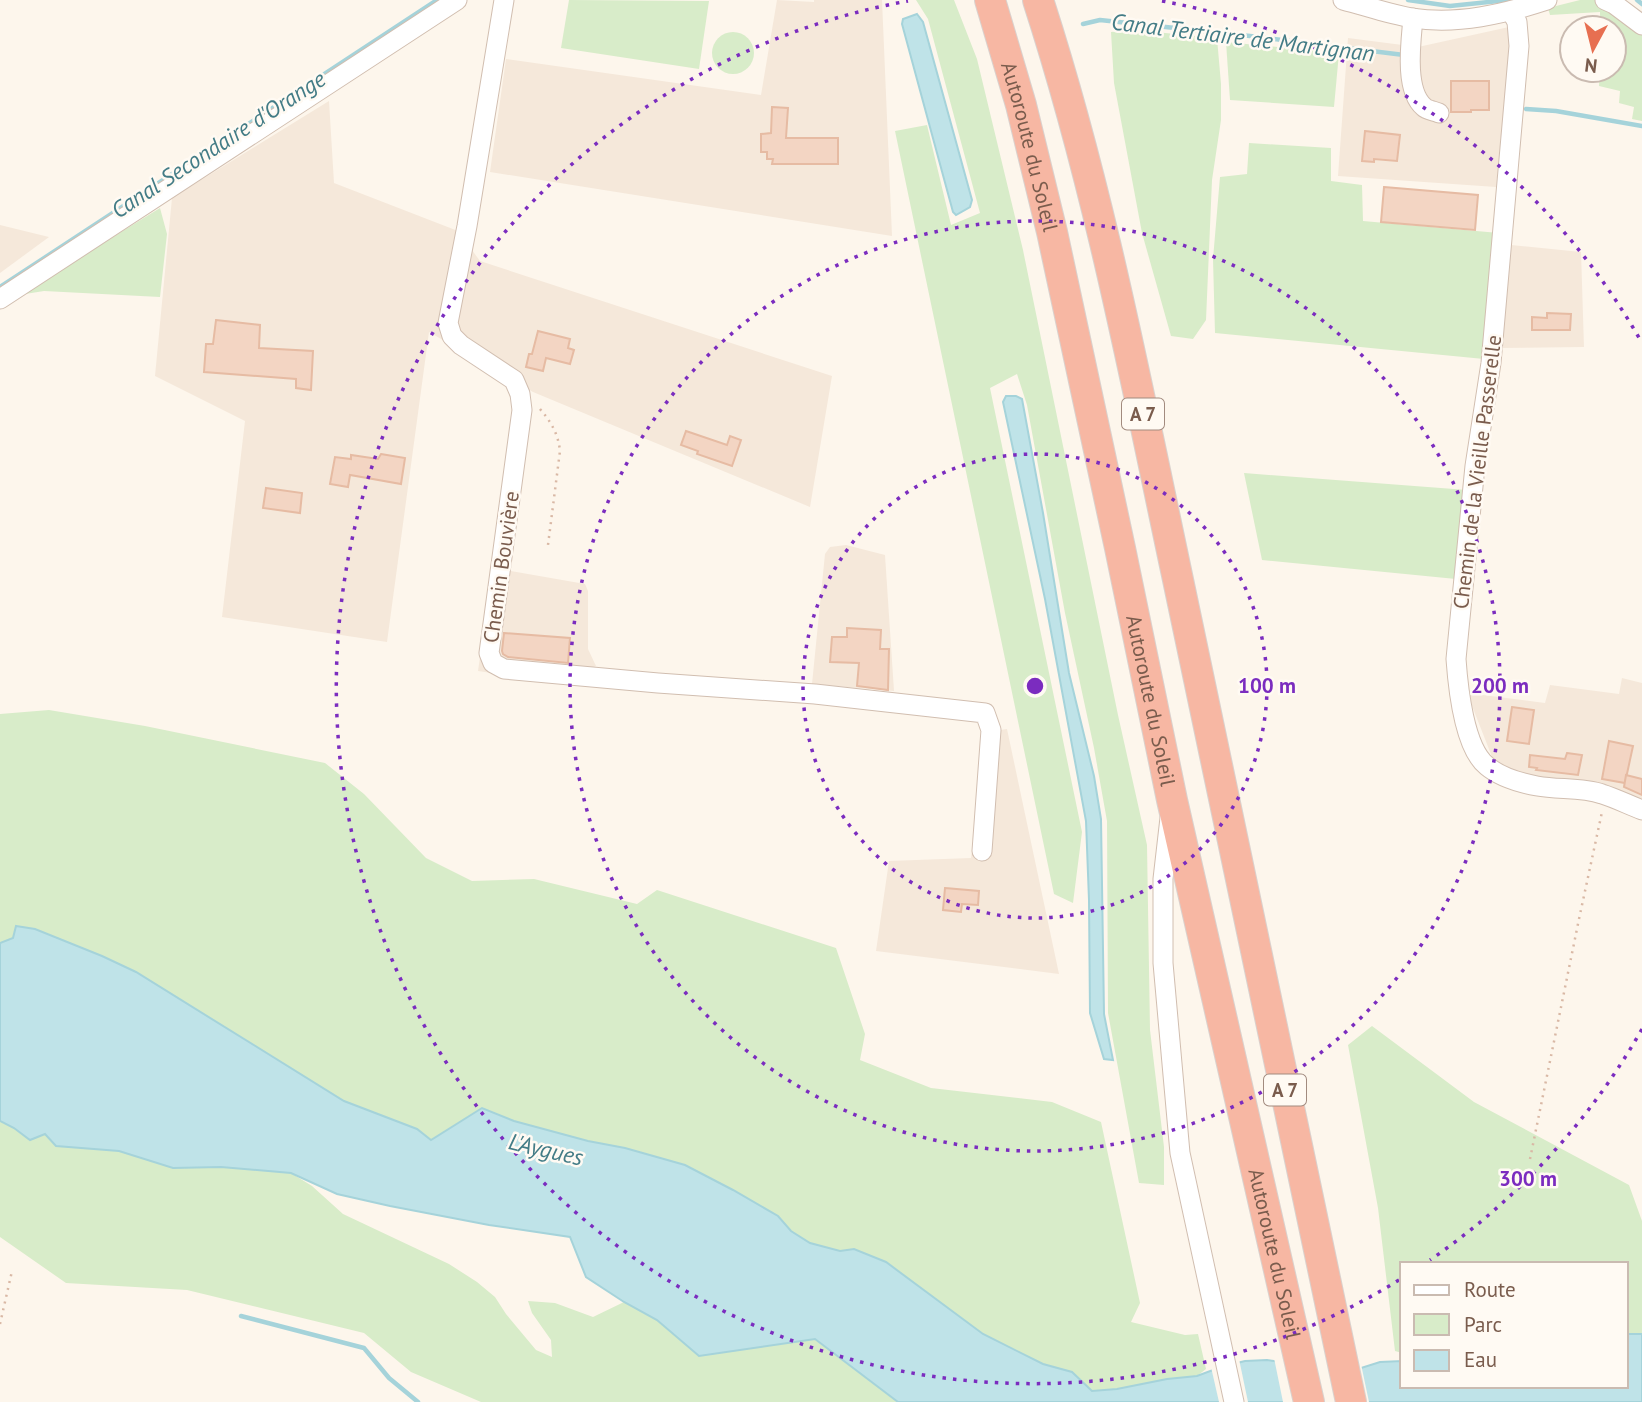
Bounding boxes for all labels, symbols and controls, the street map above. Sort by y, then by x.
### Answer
water label: Canal Tertiaire de Martignan [1110,6,1376,68]
north arrow [1558,14,1628,84]
text: N [1583,53,1599,79]
street label: Autoroute du Soleil [995,59,1065,234]
water label: Canal Secondaire d'Orange [105,64,331,224]
street label: Chemin de la Vieille Passerelle [1447,333,1507,611]
road number: A 7 [1122,398,1164,430]
street label: Chemin Bouvière [477,489,525,645]
street label: Autoroute du Soleil [1121,612,1182,788]
text: 100 m [1238,672,1296,699]
text: 200 m [1471,672,1529,699]
centre of rings [1023,674,1047,698]
road number: A 7 [1264,1074,1306,1106]
water label: L'Aygues [506,1126,587,1172]
text: 300 m [1499,1165,1557,1192]
street label: Autoroute du Soleil [1243,1166,1308,1341]
legend [1400,1262,1628,1388]
text: Route [1464,1276,1516,1303]
text: Parc [1464,1311,1502,1338]
text: Eau [1464,1346,1497,1373]

